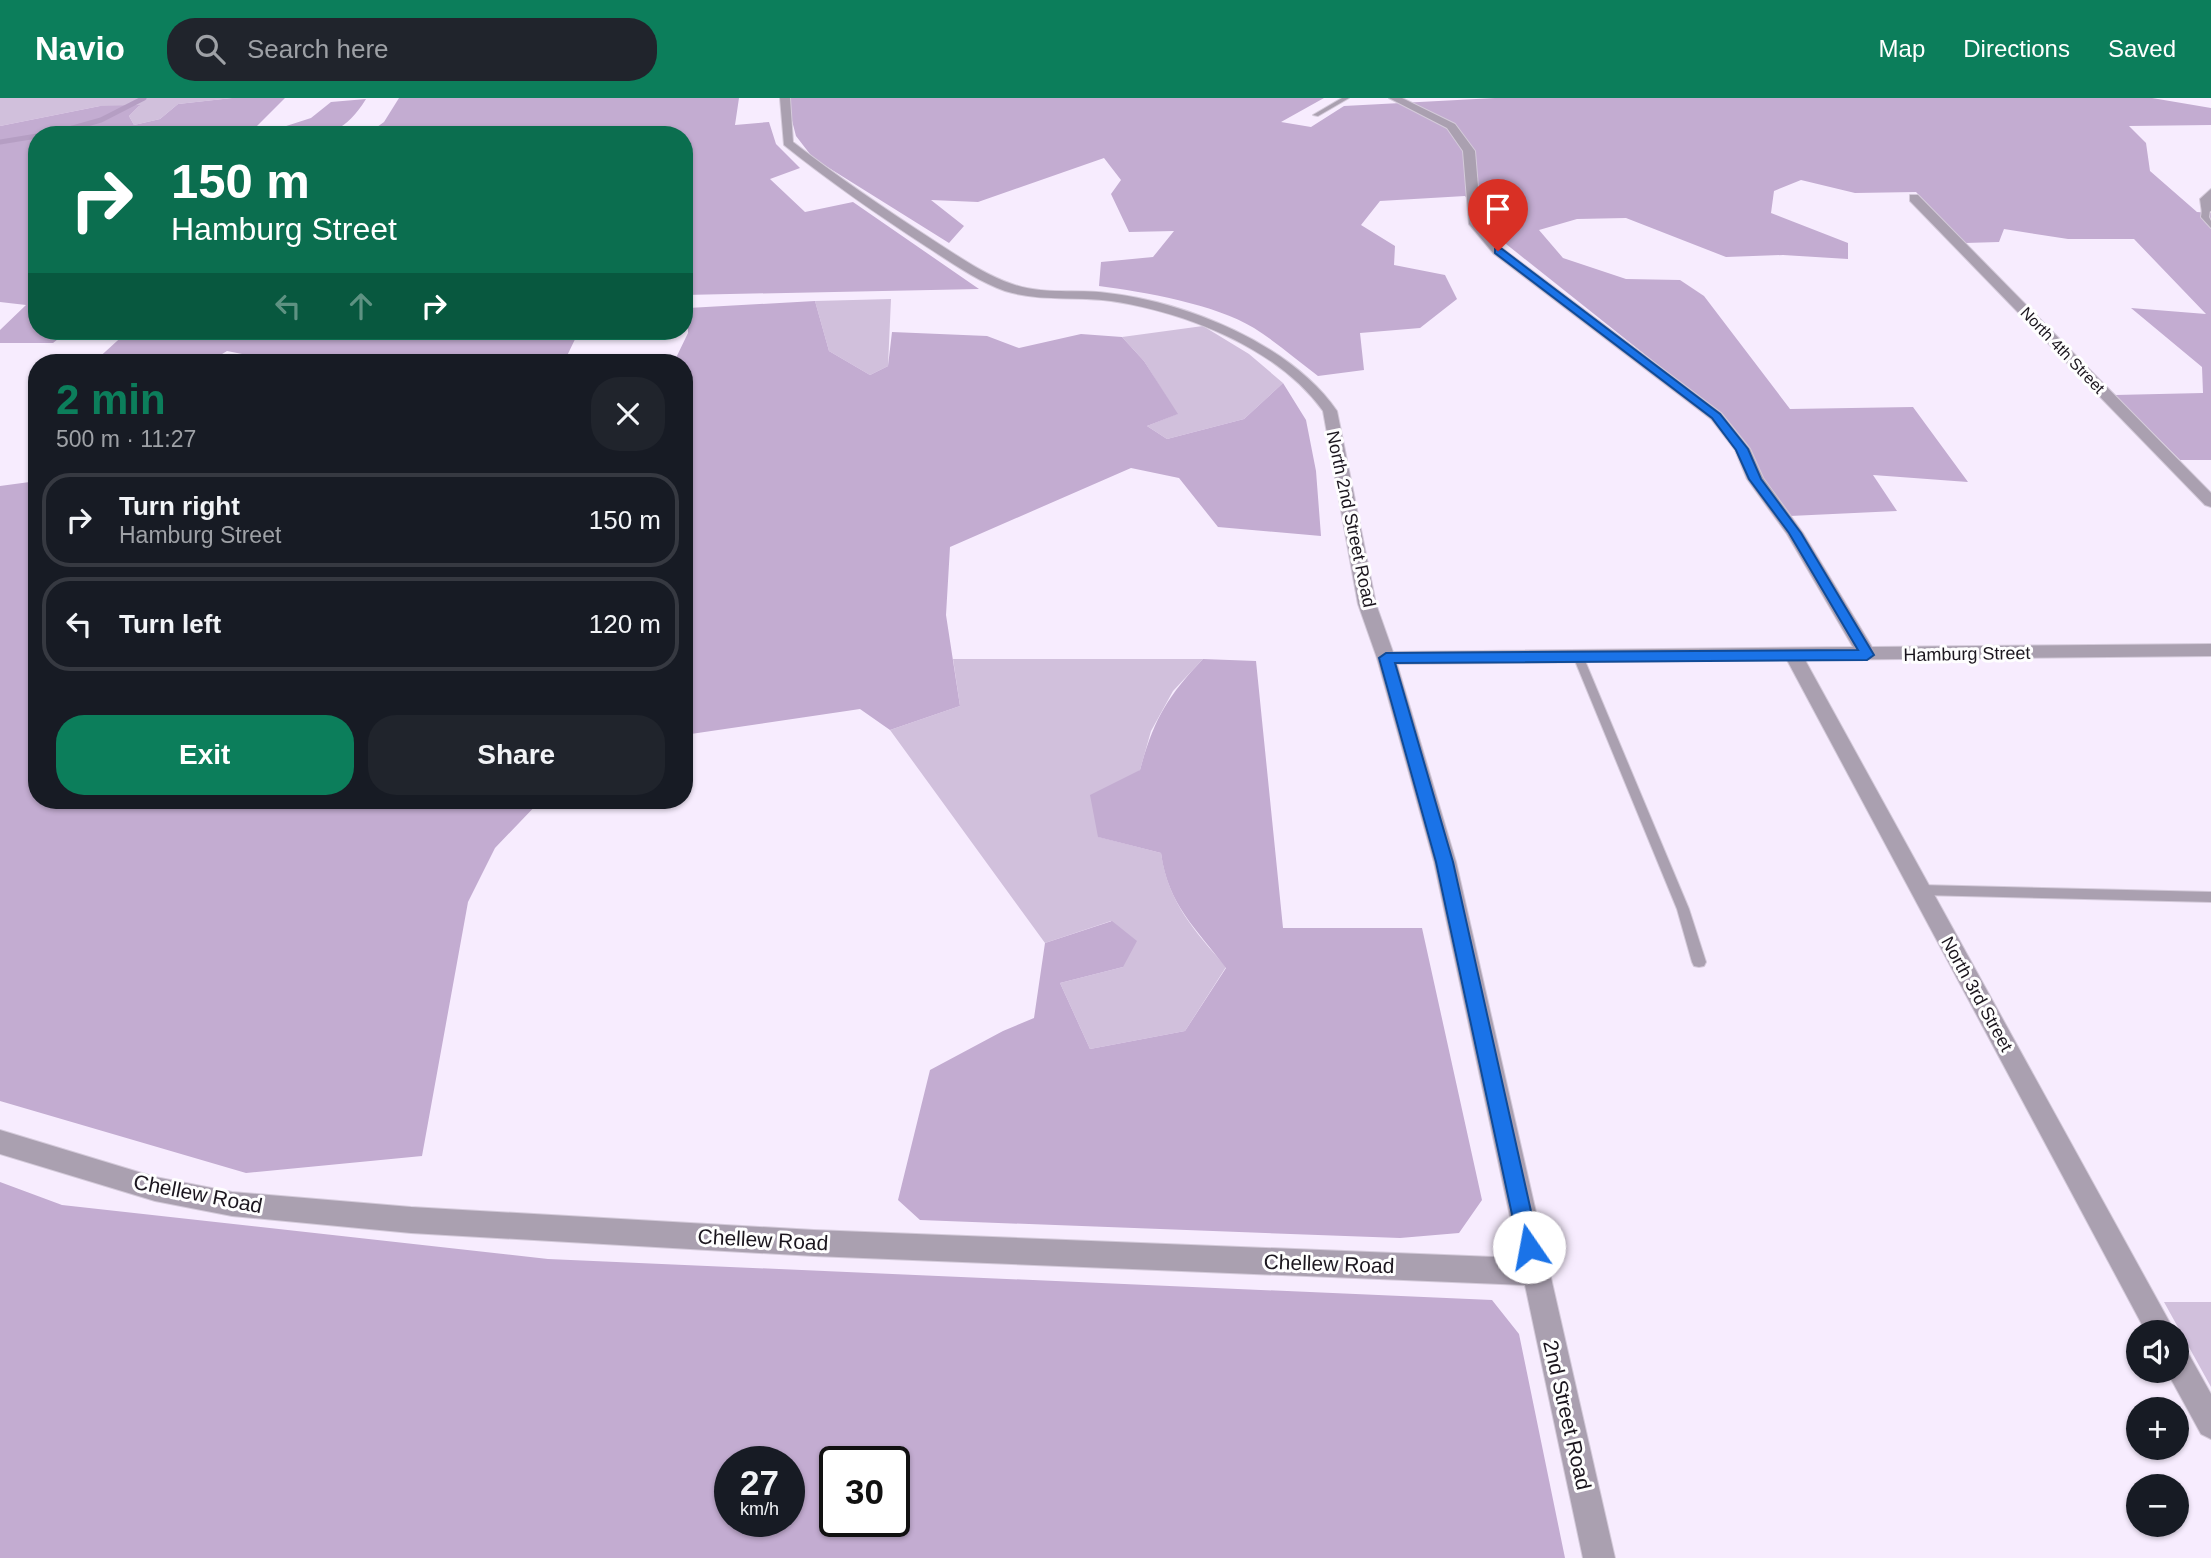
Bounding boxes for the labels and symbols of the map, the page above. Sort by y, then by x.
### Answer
pin [1468,179,1528,251]
street label: North 4th Street [2017,304,2108,397]
street label: North 2nd Street Road [1322,429,1380,609]
street label: Hamburg Street [1903,643,2031,665]
street label: North 3rd Street [1937,933,2017,1055]
street label: Chellew Road [132,1170,264,1217]
position arrow [1492,1210,1566,1284]
street label: Chellew Road [697,1225,829,1254]
street label: Chellew Road [1263,1250,1395,1277]
street label: 2nd Street Road [1539,1338,1596,1492]
speed limit sign: 30 [819,1446,910,1537]

